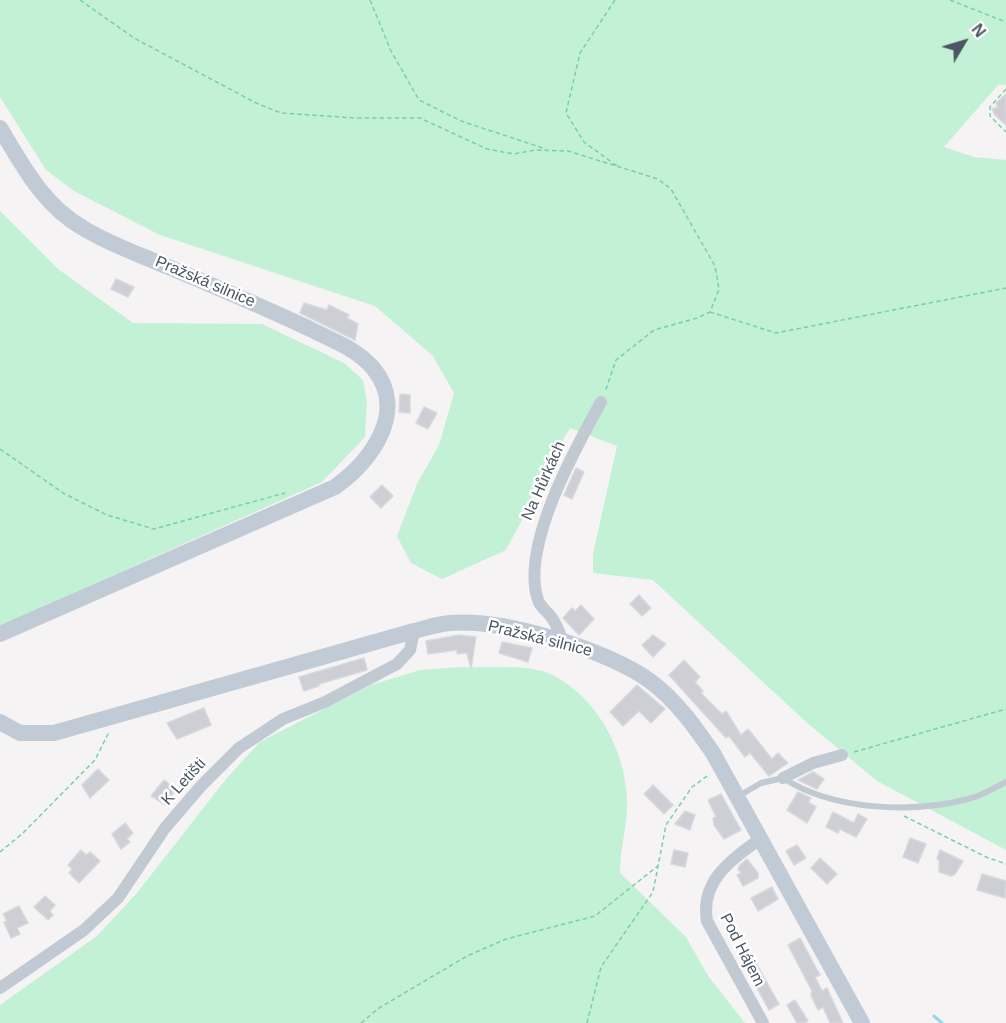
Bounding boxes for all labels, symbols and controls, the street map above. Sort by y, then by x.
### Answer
north arrow [934,12,994,72]
text: N [968,21,989,40]
street label: Pražská silnice [152,252,258,312]
street label: Na Hůrkách [518,439,570,523]
street label: Pražská silnice [486,617,594,661]
street label: K Letišti [158,754,210,810]
street label: Pod Hájem [715,910,769,990]

